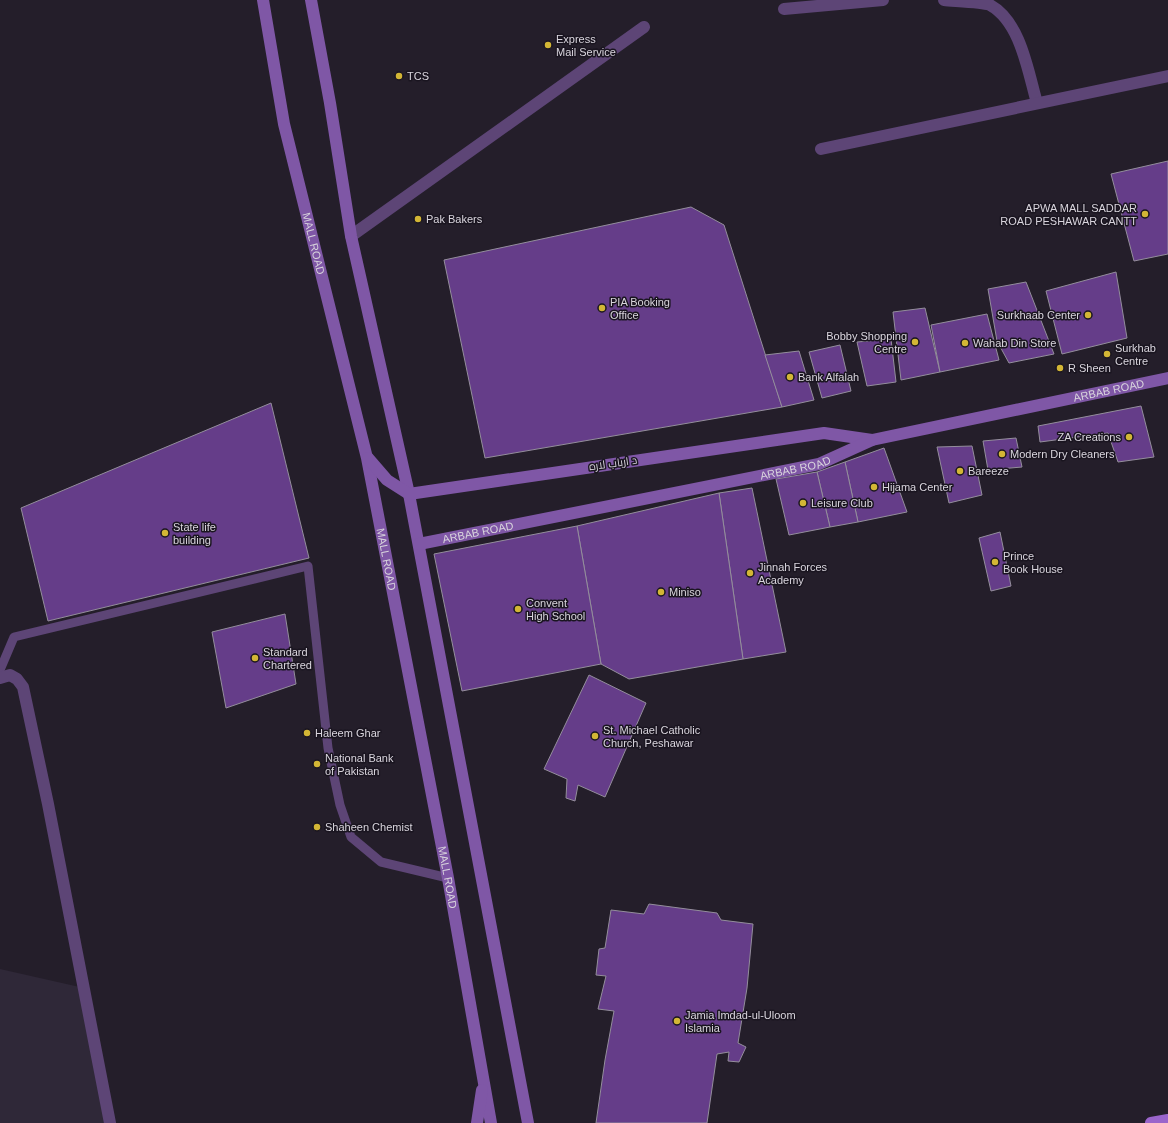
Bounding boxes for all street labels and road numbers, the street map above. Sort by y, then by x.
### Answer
street label: MALL ROAD [300,211,327,276]
street label: ARBAB ROAD [1072,377,1145,404]
street label: ARBAB ROAD [759,453,833,482]
street label: د ارباب لاره [588,454,638,473]
street label: ARBAB ROAD [441,519,514,545]
street label: MALL ROAD [375,527,398,591]
street label: MALL ROAD [436,845,459,910]

